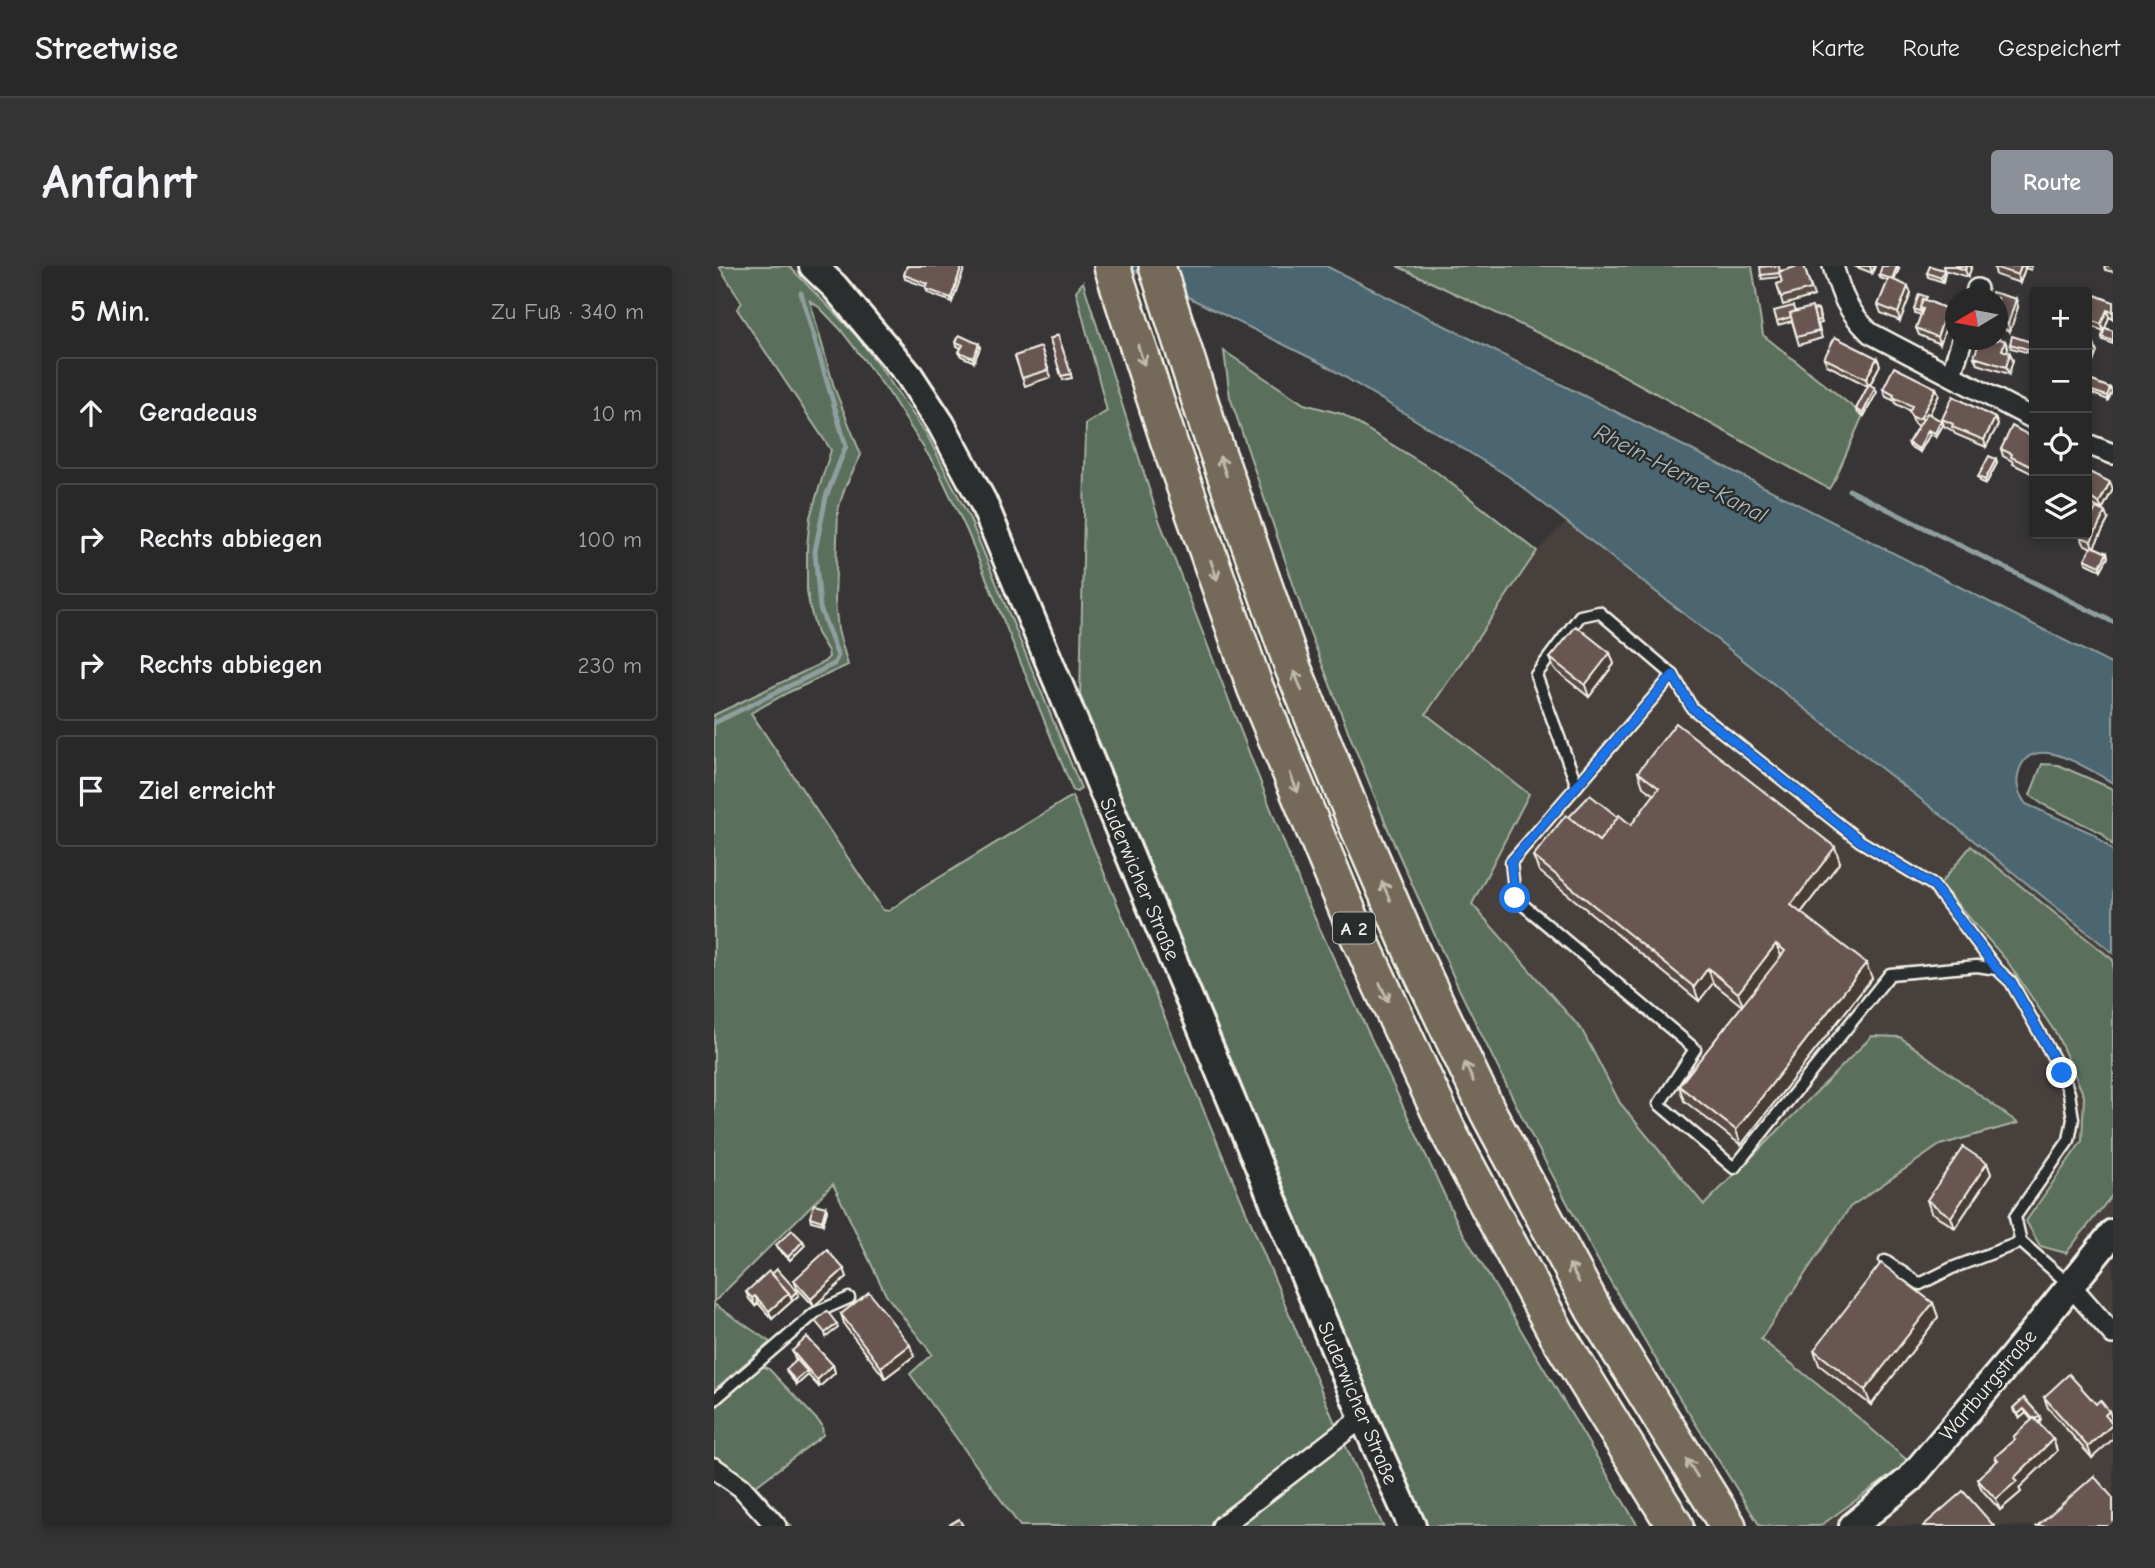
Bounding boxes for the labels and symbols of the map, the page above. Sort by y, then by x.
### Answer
north arrow [1945,287,2008,350]
one-way arrow [1136,343,1149,365]
water label: Rhein-Herne-Kanal [1590,418,1773,529]
one-way arrow [1216,456,1228,478]
one-way arrow [1209,559,1221,581]
one-way arrow [1291,671,1304,692]
one-way arrow [1289,772,1302,793]
street label: Suderwicher Straße [1095,794,1185,964]
one-way arrow [1378,881,1391,902]
route start [1499,882,1530,913]
road number: A 2 [1333,912,1375,944]
one-way arrow [1378,981,1391,1002]
route end [2046,1057,2077,1088]
one-way arrow [1462,1062,1475,1083]
one-way arrow [1567,1264,1581,1284]
street label: Suderwicher Straße [1313,1318,1403,1488]
street label: Wartburgstraße [1935,1324,2041,1446]
one-way arrow [1685,1458,1699,1478]

